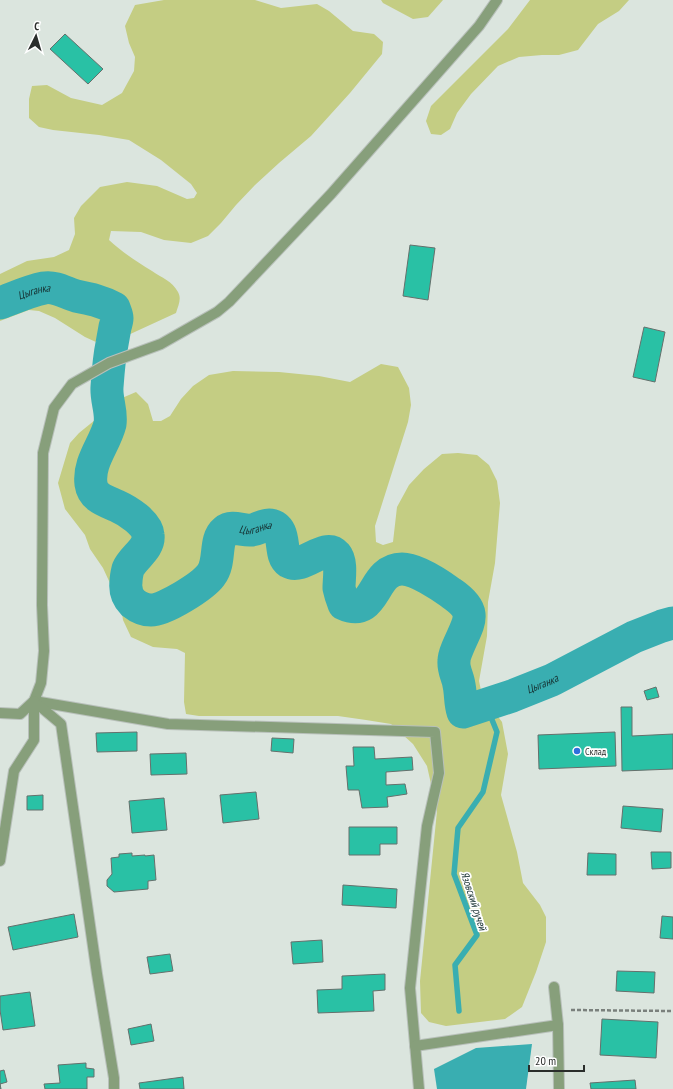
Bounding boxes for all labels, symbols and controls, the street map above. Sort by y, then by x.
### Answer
north arrow [16,16,56,56]
text: С [34,19,40,33]
water label: Цыганка [16,280,51,303]
water label: Цыганка [238,518,272,537]
water label: Цыганка [524,671,561,697]
place label: Склад [585,745,607,758]
marker: Склад [572,746,582,756]
water label: Язовский ручей [458,870,490,933]
scale bar [529,1047,584,1073]
text: 20 m [535,1053,556,1068]

